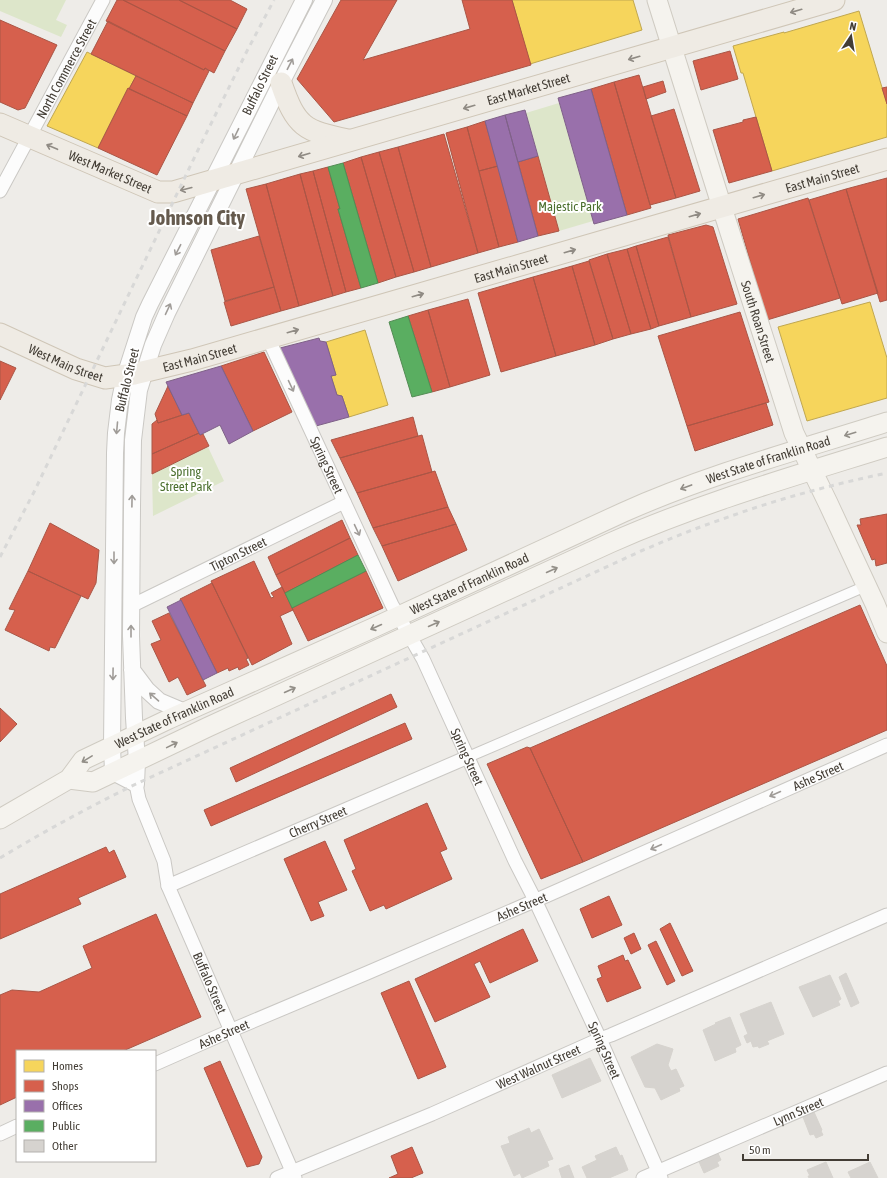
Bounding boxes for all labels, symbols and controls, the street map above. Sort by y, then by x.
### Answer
one-way arrow [790,8,803,15]
street label: North Commerce Street [33,16,99,121]
north arrow [831,16,871,56]
text: N [849,20,858,33]
street label: Buffalo Street [239,52,281,118]
one-way arrow [628,55,641,63]
one-way arrow [287,59,294,71]
street label: East Market Street [485,70,572,108]
one-way arrow [463,103,476,111]
one-way arrow [232,128,239,140]
one-way arrow [46,143,58,150]
street label: West Market Street [66,147,154,196]
one-way arrow [298,152,311,159]
street label: East Main Street [784,160,861,196]
one-way arrow [180,186,193,193]
one-way arrow [752,192,765,199]
park label: Majestic Park [538,199,602,214]
district label: Johnson City [148,205,245,229]
one-way arrow [688,211,701,218]
one-way arrow [173,244,181,256]
one-way arrow [563,247,576,254]
street label: East Main Street [472,250,550,286]
street label: South Roan Street [738,279,779,364]
one-way arrow [411,291,424,298]
one-way arrow [165,304,172,316]
one-way arrow [286,327,299,334]
street label: East Main Street [161,340,239,374]
street label: West Main Street [26,341,105,385]
street label: Buffalo Street [112,346,142,413]
one-way arrow [288,380,295,392]
one-way arrow [113,421,120,434]
one-way arrow [843,431,856,438]
street label: West State of Franklin Road [704,433,832,486]
street label: Spring Street [307,434,347,496]
park label: Spring Street Park [160,464,212,494]
one-way arrow [680,483,692,491]
one-way arrow [128,495,136,508]
one-way arrow [354,523,361,535]
street label: Tipton Street [207,534,269,574]
street label: West State of Franklin Road [407,550,531,617]
one-way arrow [110,551,118,564]
one-way arrow [546,566,558,573]
one-way arrow [428,620,440,627]
one-way arrow [371,624,383,631]
one-way arrow [127,625,135,638]
one-way arrow [109,667,116,680]
street label: West State of Franklin Road [112,684,236,751]
one-way arrow [284,686,296,693]
one-way arrow [149,692,160,701]
street label: Spring Street [448,726,487,788]
one-way arrow [166,740,178,748]
one-way arrow [81,755,93,763]
street label: Ashe Street [790,758,846,793]
one-way arrow [769,791,781,798]
street label: Cherry Street [287,802,349,841]
one-way arrow [650,844,662,851]
street label: Ashe Street [494,889,549,924]
street label: Buffalo Street [190,950,230,1016]
street label: Ashe Street [196,1016,251,1051]
street label: Spring Street [585,1019,624,1081]
street label: West Walnut Street [494,1041,583,1092]
legend [16,1050,156,1162]
text: Homes [52,1059,83,1073]
text: Shops [52,1079,78,1093]
street label: Lynn Street [771,1094,826,1129]
text: Offices [52,1099,82,1113]
text: Public [52,1119,80,1133]
scale bar [743,1136,868,1162]
text: Other [52,1139,78,1153]
text: 50 m [749,1143,771,1157]

